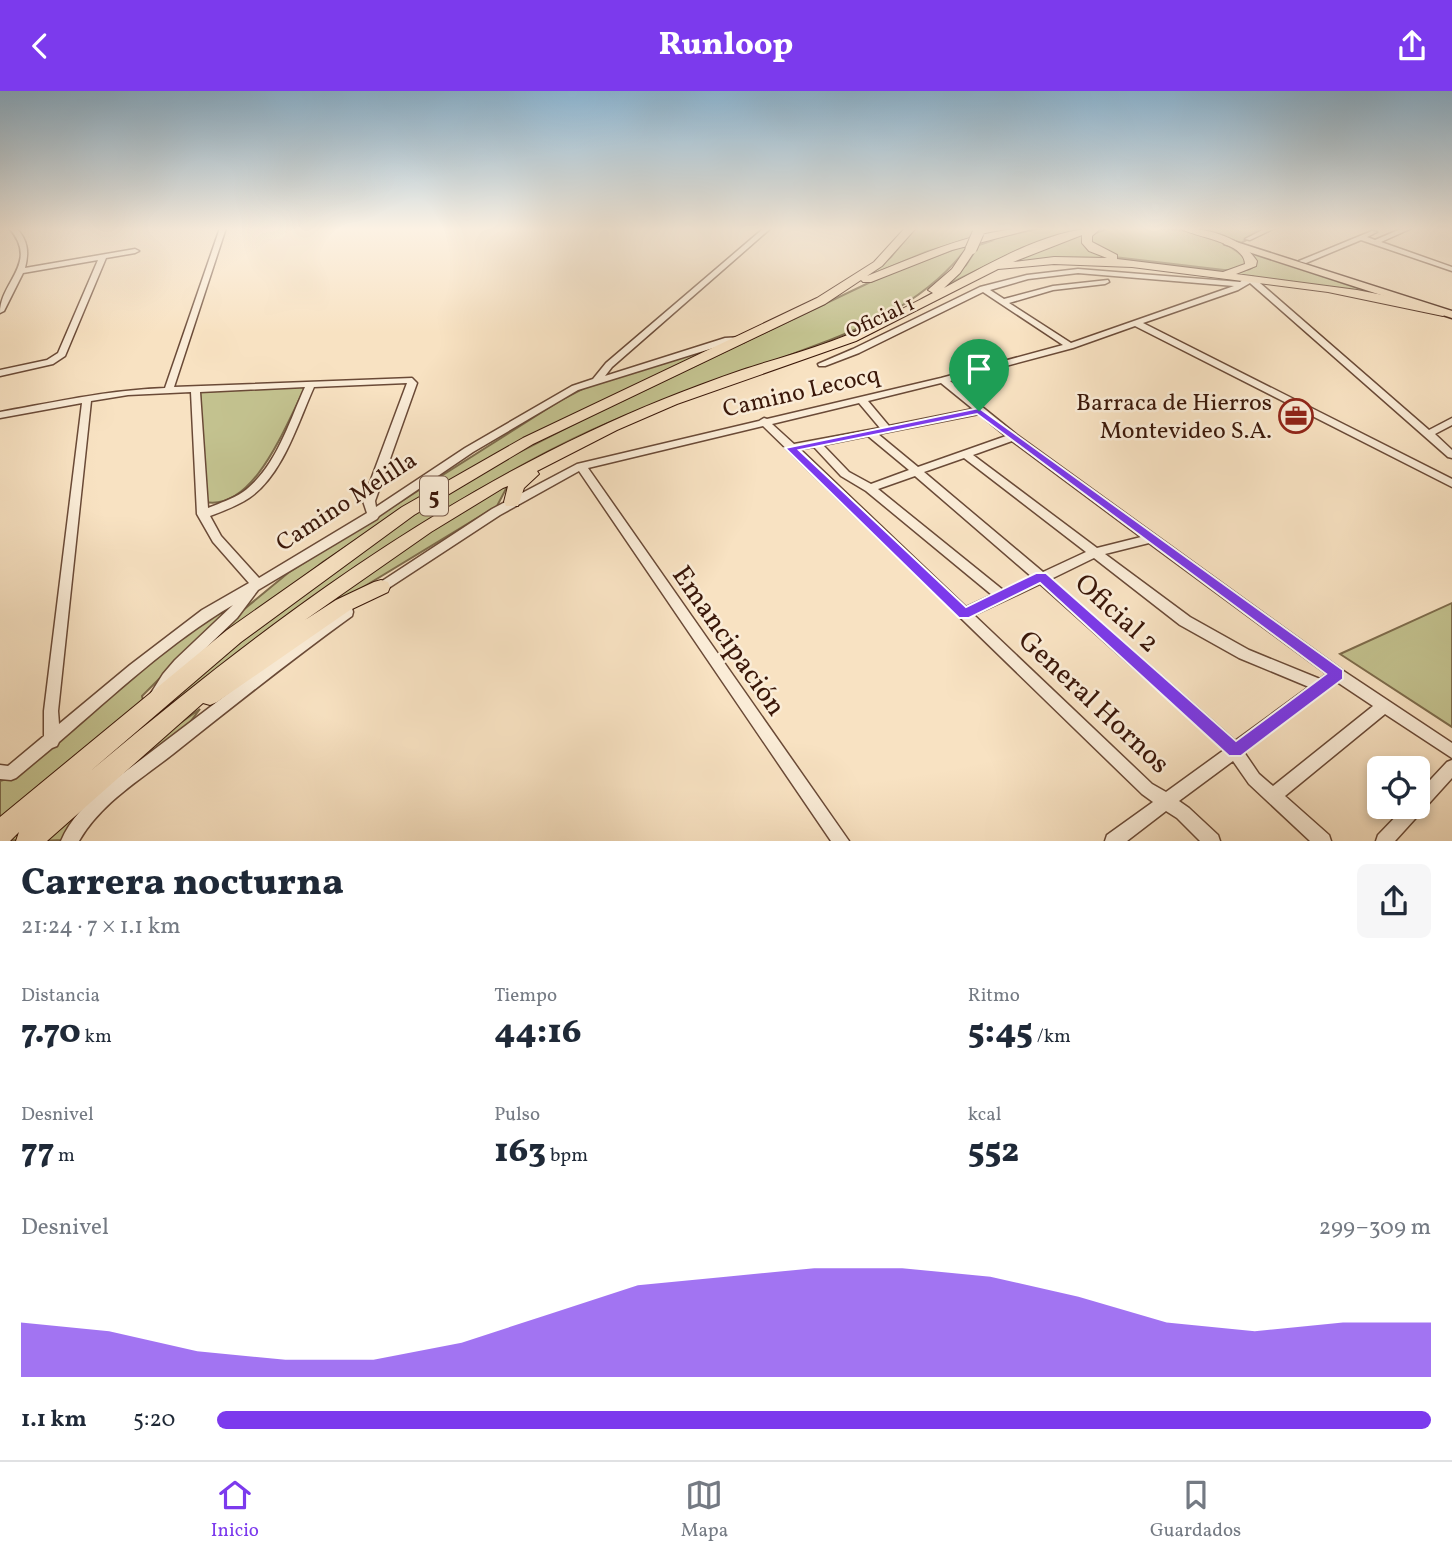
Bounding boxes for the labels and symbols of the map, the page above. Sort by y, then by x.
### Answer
street label: Oficial 1 [841,290,920,347]
pin [949,339,1009,411]
street label: Camino Lecocq [720,358,883,428]
place label: Barraca de Hierros Montevideo S.A. [1076,387,1272,449]
office icon: Barraca de Hierros Montevideo S.A. [1277,397,1315,435]
street label: Camino Melilla [270,444,424,561]
road number: 5 [420,477,448,515]
street label: Emancipación [662,558,794,725]
street label: Oficial 2 [1065,565,1167,662]
street label: General Hornos [1009,622,1178,783]

